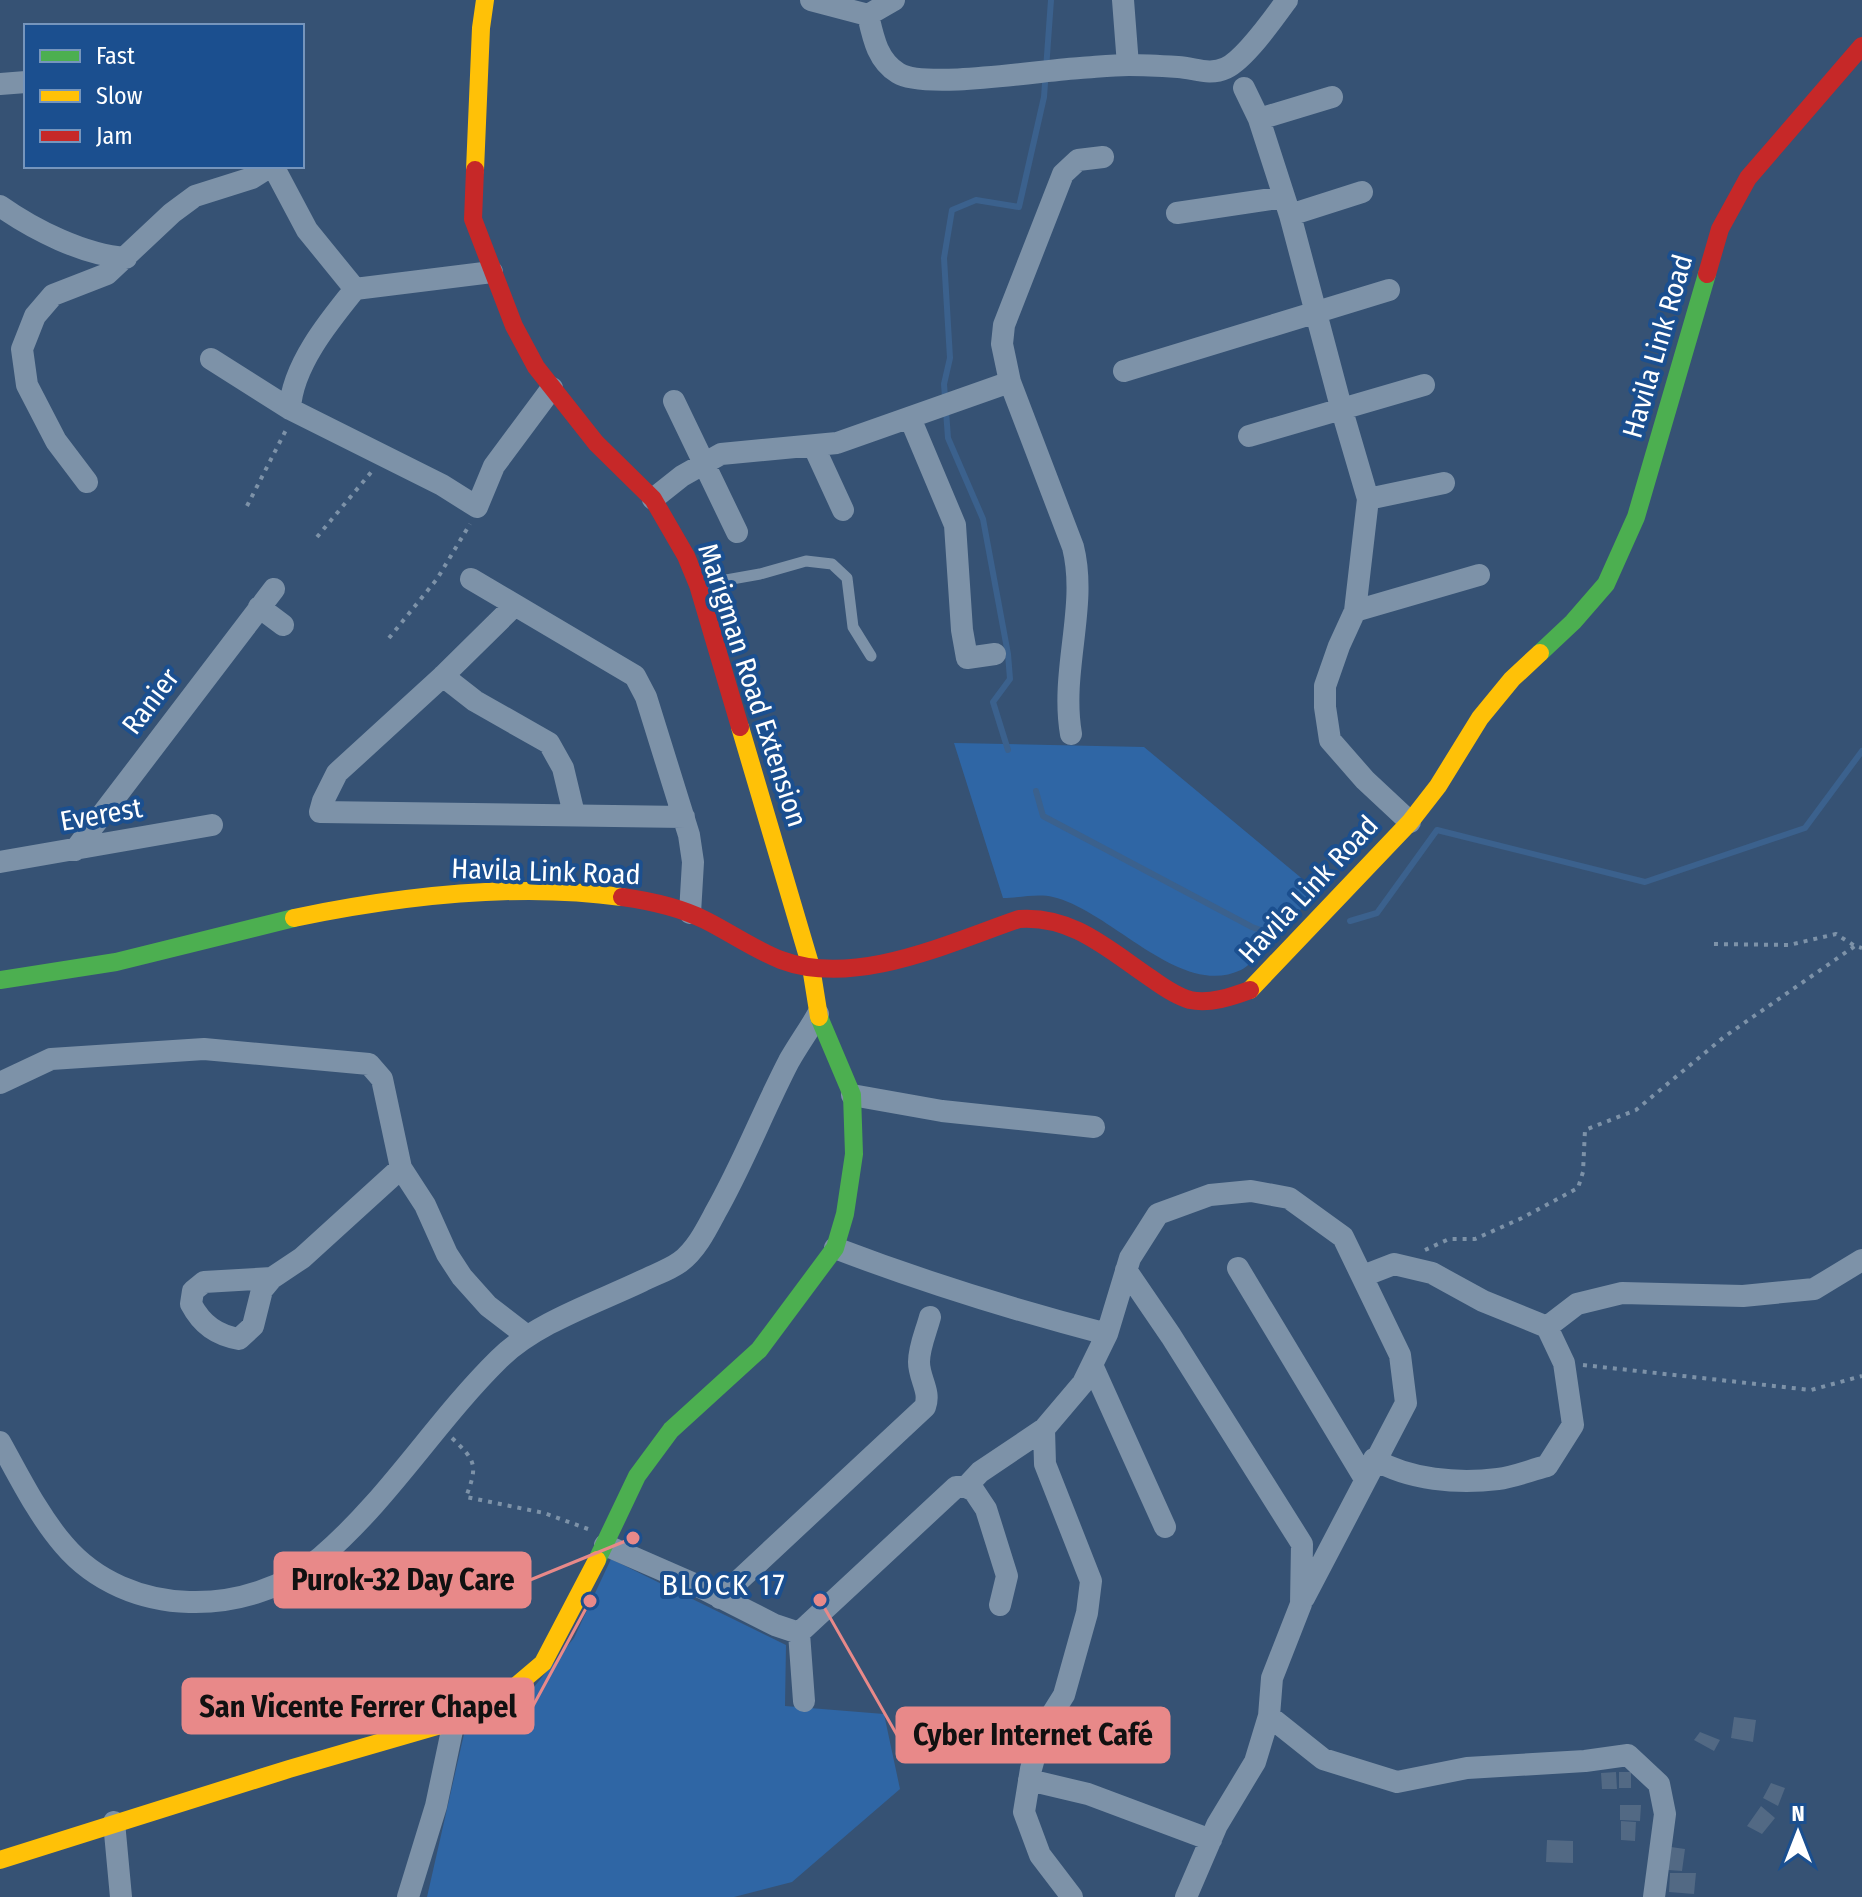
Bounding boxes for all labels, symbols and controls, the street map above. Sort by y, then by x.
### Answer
legend [24,24,304,168]
text: Fast [96,42,135,70]
text: Slow [96,82,143,110]
text: Jam [96,122,133,150]
street label: Havila Link Road [1616,251,1699,442]
street label: Marigman Road Extension [691,539,814,831]
street label: Ranier [115,662,186,741]
street label: Everest [58,791,145,838]
street label: Havila Link Road [1232,809,1385,970]
street label: Havila Link Road [451,852,641,891]
callout: Purok-32 Day Care [275,1553,530,1607]
text: Purok-32 Day Care [291,1562,515,1598]
district label: BLOCK 17 [661,1567,787,1603]
callout: San Vicente Ferrer Chapel [183,1679,533,1733]
text: San Vicente Ferrer Chapel [199,1689,518,1725]
callout: Cyber Internet Café [897,1708,1169,1762]
text: Cyber Internet Café [913,1717,1153,1753]
north arrow [1758,1793,1838,1873]
text: N [1791,1800,1805,1827]

